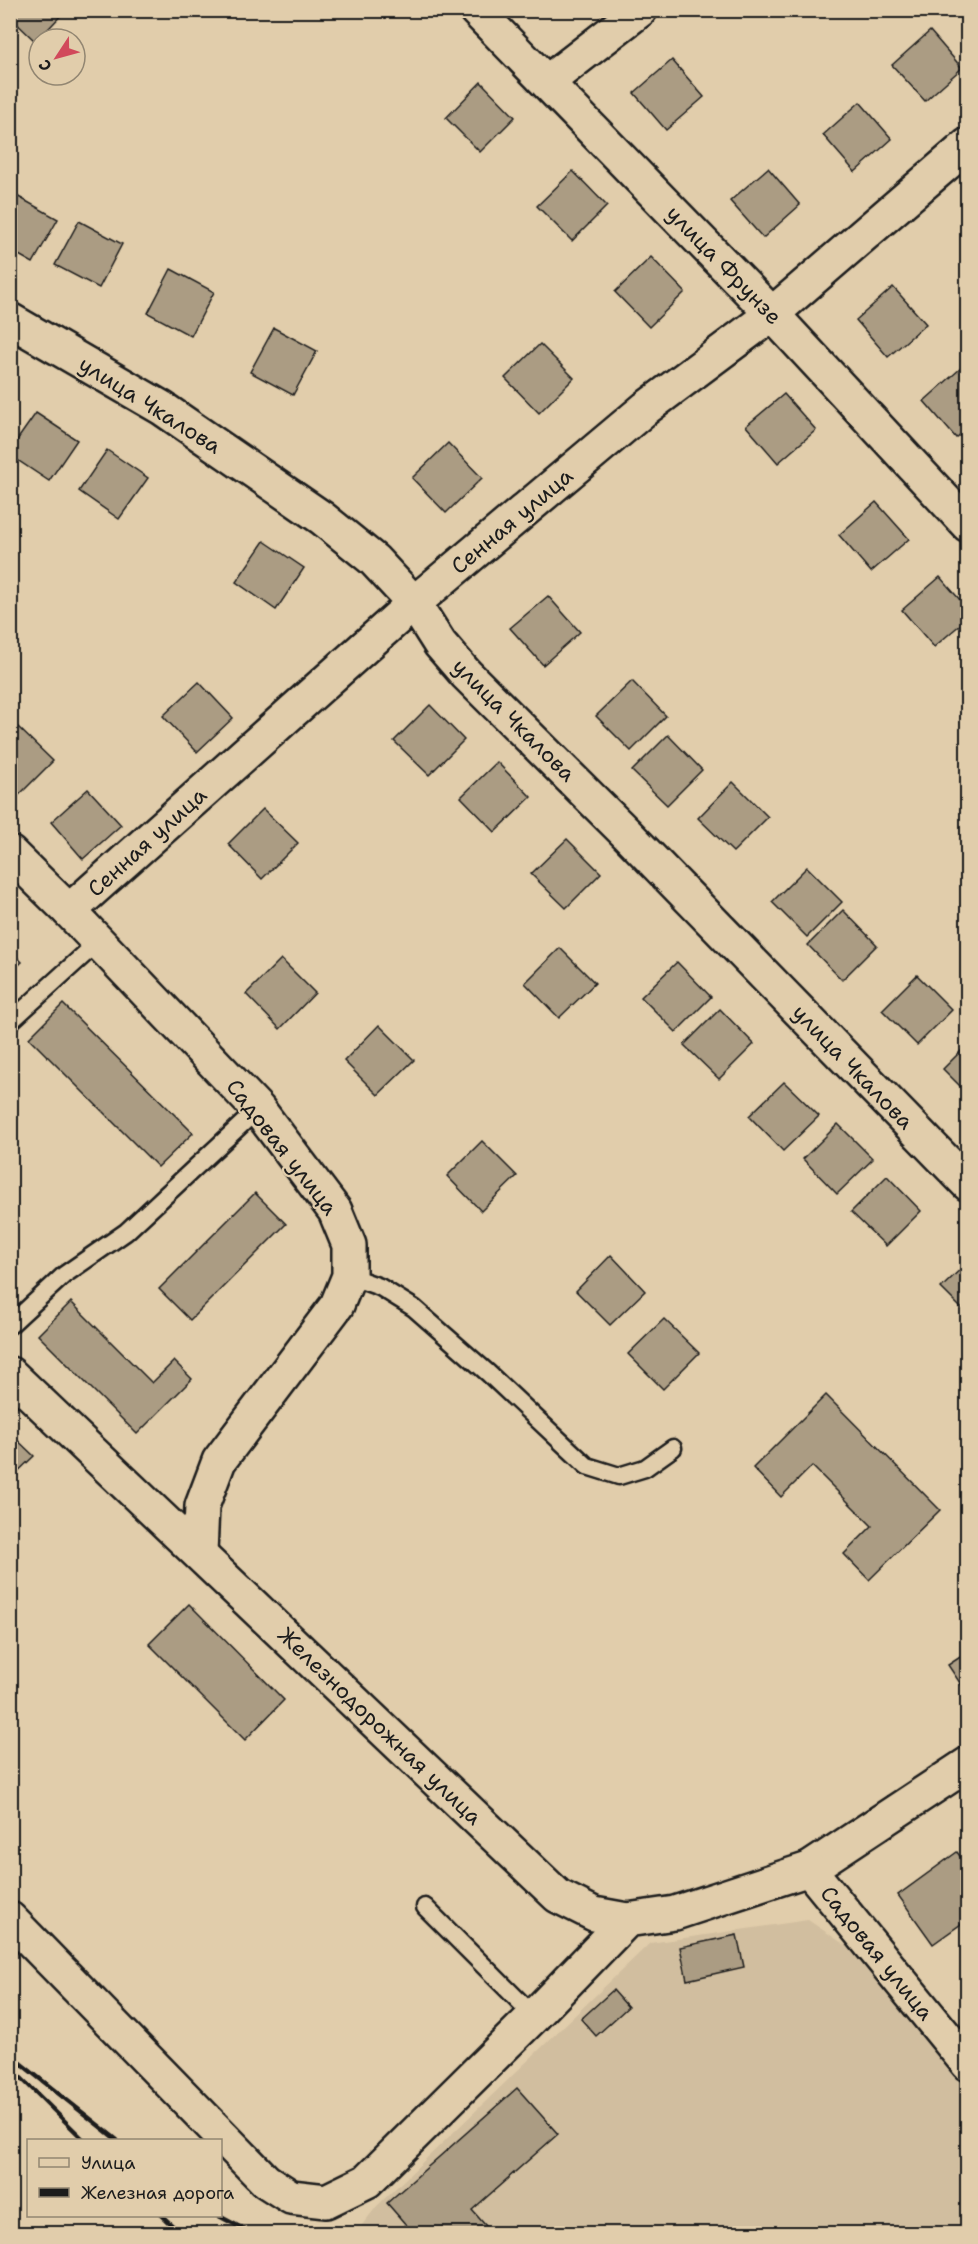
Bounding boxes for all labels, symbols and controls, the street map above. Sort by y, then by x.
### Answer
north arrow [27,27,87,87]
text: С [34,55,57,76]
street label: улица Фрунзе [660,199,788,331]
street label: улица Чкалова [73,350,227,461]
street label: Сенная улица [445,461,579,581]
street label: улица Чкалова [446,652,582,788]
street label: Сенная улица [81,781,213,903]
street label: улица Чкалова [786,998,920,1136]
street label: Садовая улица [220,1073,345,1221]
street label: Железнодорожная улица [272,1621,489,1832]
street label: Садовая улица [814,1880,940,2027]
legend [27,2139,222,2217]
text: Улица [81,2151,135,2175]
text: Железная дорога [81,2181,234,2205]

